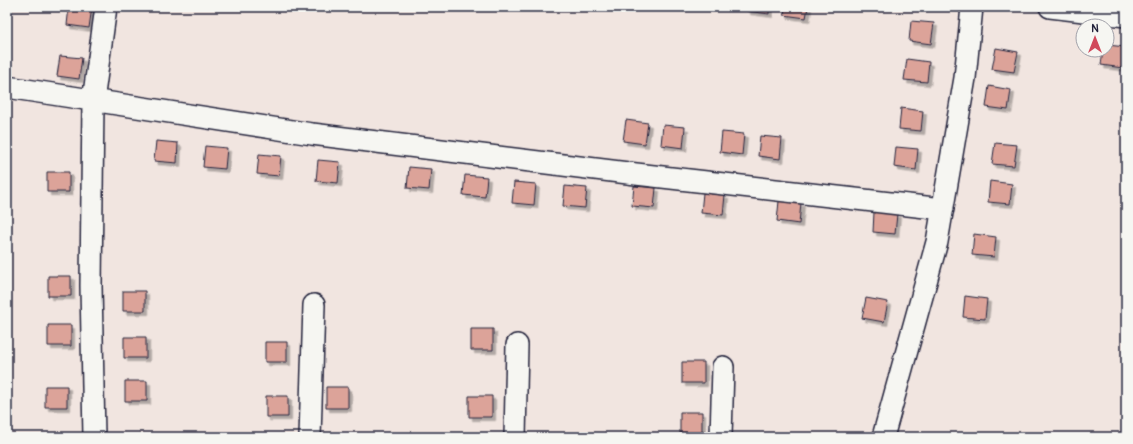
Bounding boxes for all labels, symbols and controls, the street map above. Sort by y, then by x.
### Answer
north arrow [1075,18,1115,58]
text: N [1091,22,1099,35]

